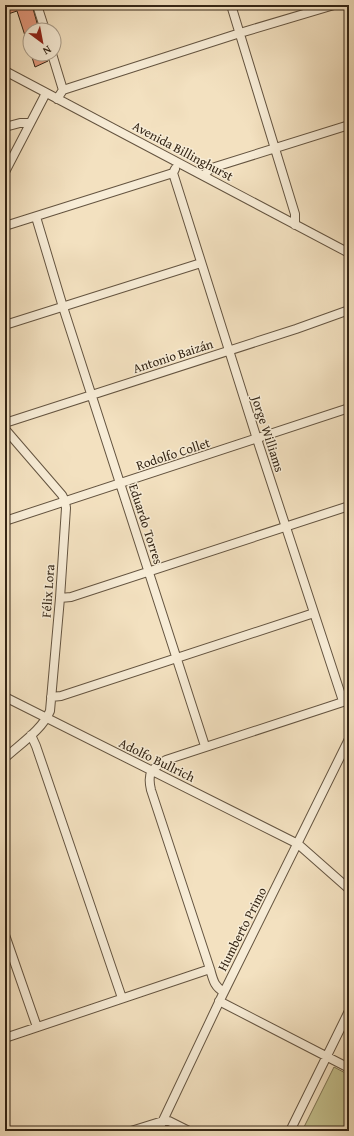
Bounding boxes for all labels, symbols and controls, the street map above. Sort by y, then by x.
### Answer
north arrow [22,22,62,62]
text: N [39,42,55,60]
street label: Avenida Billinghurst [129,116,237,186]
street label: Antonio Baizán [131,334,216,378]
street label: Jorge Williams [246,392,289,475]
street label: Rodolfo Collet [134,433,213,475]
street label: Eduardo Torres [124,481,168,567]
street label: Félix Lora [37,563,59,618]
street label: Adolfo Bullrich [116,733,199,787]
street label: Humberto Primo [213,883,271,974]

